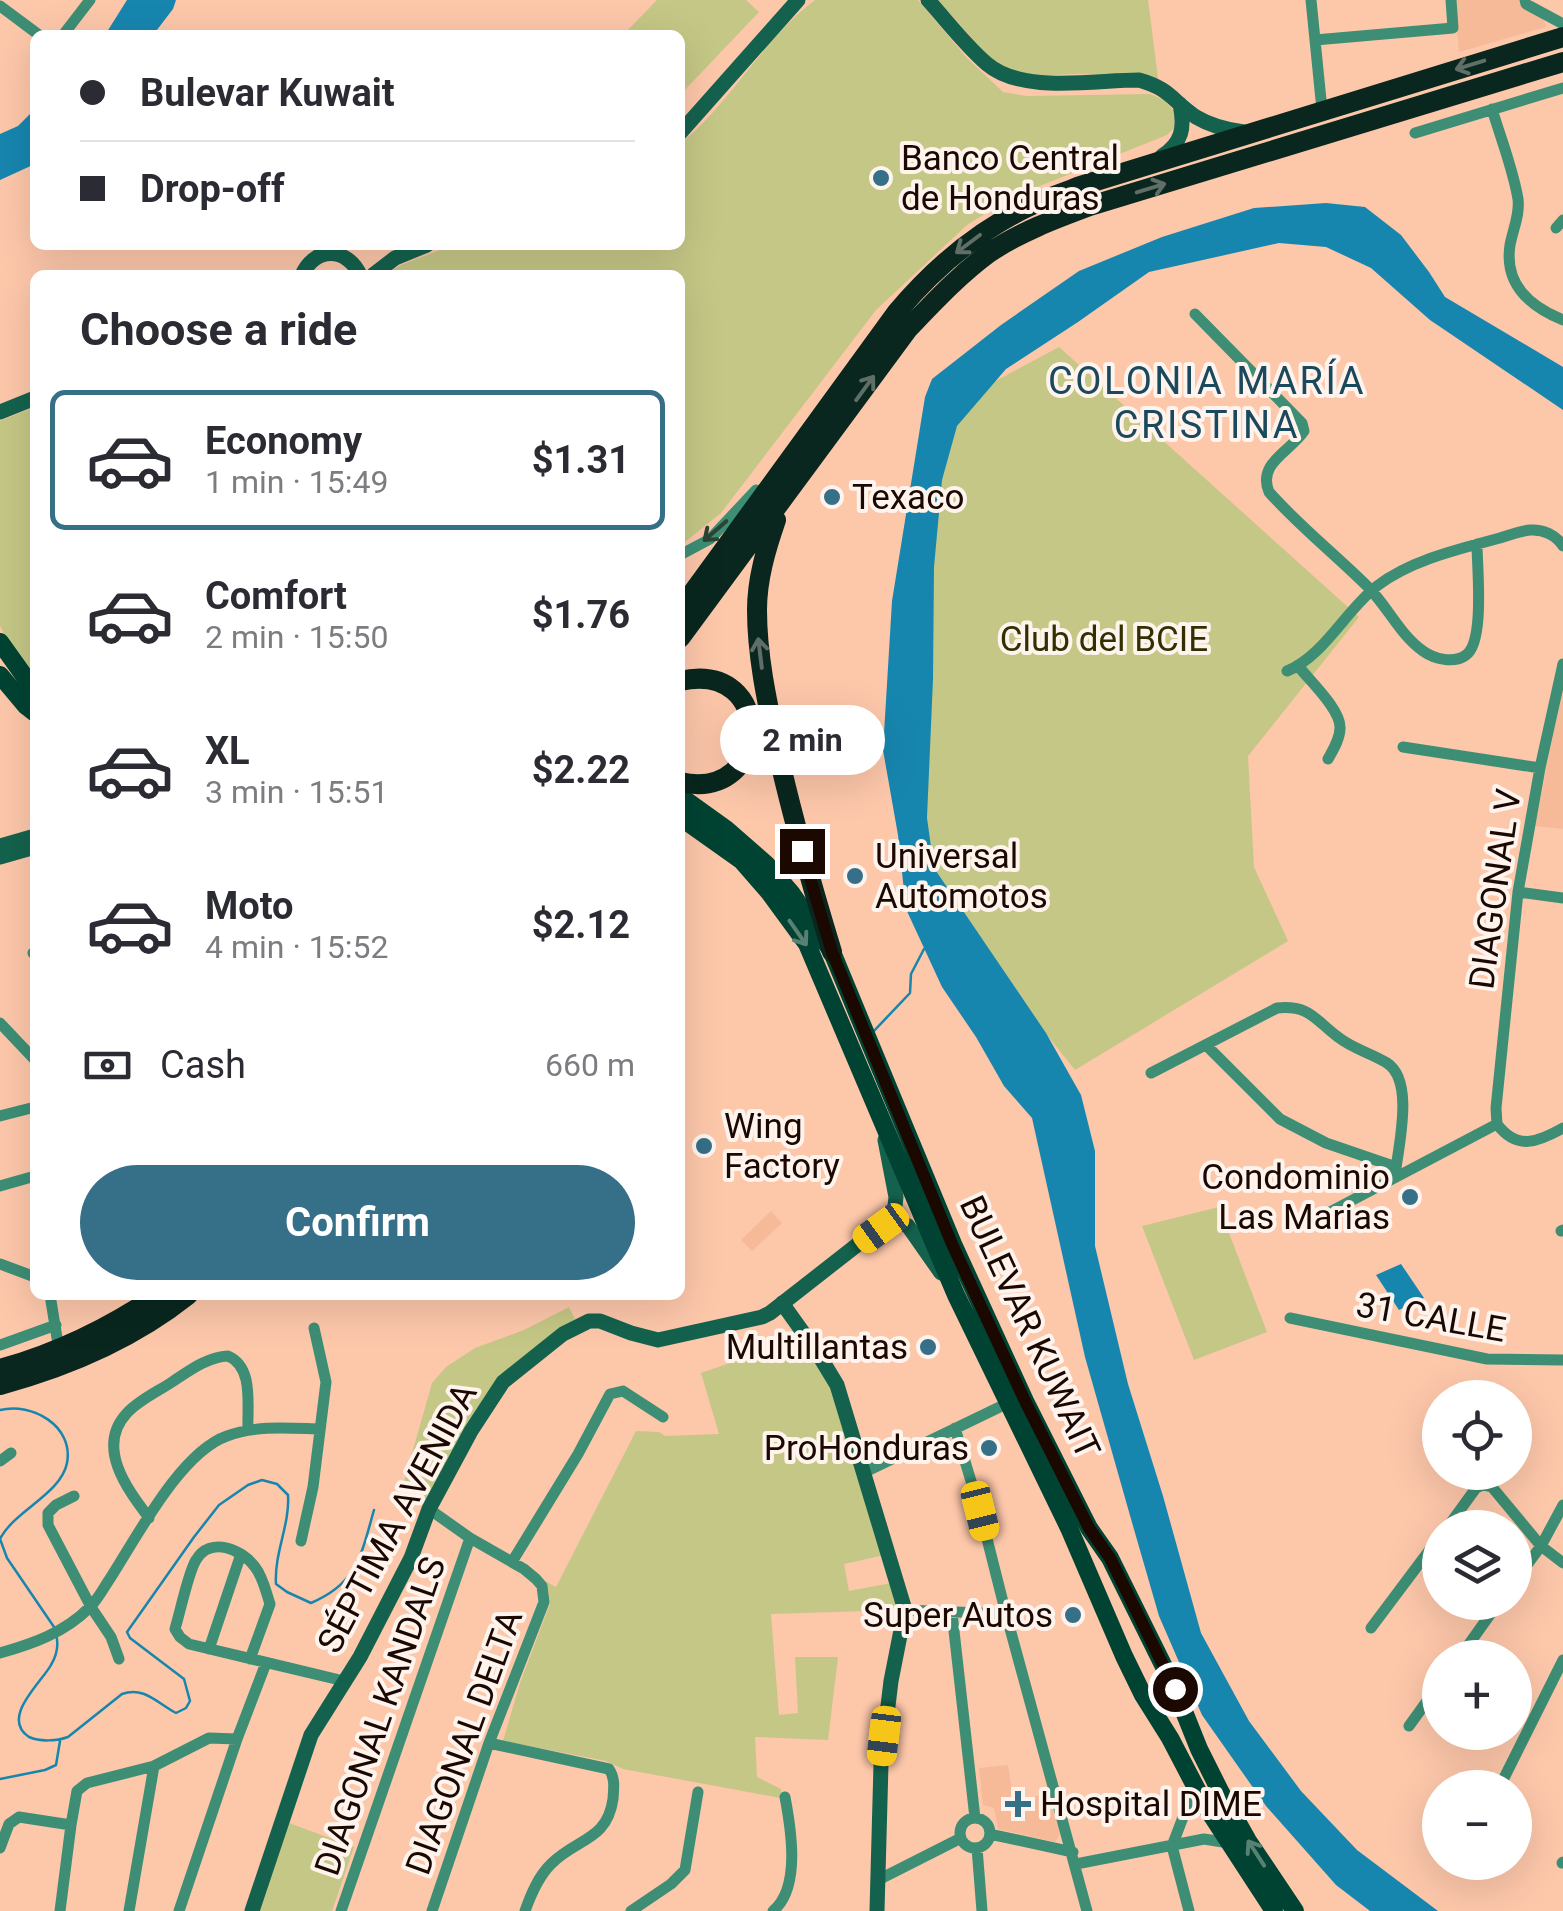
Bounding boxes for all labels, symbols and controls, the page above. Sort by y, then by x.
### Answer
one-way arrow [1455,57,1486,75]
text: Bulevar Kuwait [140,71,395,115]
place label: Banco Central de Honduras [901,138,1119,219]
text: Drop-off [140,167,285,211]
marker: Banco Central de Honduras [870,167,892,189]
one-way arrow [1135,177,1167,195]
one-way arrow [955,233,982,254]
text: Choose a ride [80,303,357,356]
district label: COLONIA MARÍA CRISTINA [1048,358,1366,447]
one-way arrow [854,375,875,402]
icon: car [85,415,175,505]
text: Economy [205,419,362,463]
text: $1.31 [532,438,630,482]
text: 1 min · 15:49 [205,463,388,501]
place label: Texaco [852,477,964,518]
marker: Texaco [821,486,843,508]
one-way arrow [703,520,728,543]
icon: car [85,570,175,660]
text: Comfort [205,574,347,618]
text: $1.76 [532,593,630,637]
text: 2 min · 15:50 [205,618,388,656]
park label: Club del BCIE [1000,619,1208,660]
one-way arrow [750,638,769,670]
callout: 2 min [720,706,884,776]
text: 2 min [762,721,843,759]
icon: car [85,725,175,815]
text: XL [205,729,250,773]
text: $2.22 [532,748,630,792]
text: 3 min · 15:51 [205,773,388,811]
street label: DIAGONAL V [1461,787,1530,992]
route end [780,829,825,874]
place label: Universal Automotos [875,836,1048,917]
marker: Universal Automotos [844,865,866,887]
icon: car [85,880,175,970]
text: Moto [205,884,294,928]
text: $2.12 [532,903,630,947]
one-way arrow [787,919,808,946]
text: 4 min · 15:52 [205,928,388,966]
icon: cash [80,1038,135,1093]
text: Cash [160,1043,246,1087]
text: 660 m [545,1046,635,1084]
place label: Wing Factory [724,1106,840,1187]
marker: Wing Factory [693,1135,715,1157]
place label: Condominio Las Marias [1201,1157,1390,1238]
button: Confirm [80,1165,635,1280]
marker: Condominio Las Marias [1399,1186,1421,1208]
street label: BULEVAR KUWAIT [951,1189,1108,1465]
car [848,1198,914,1258]
street label: 31 CALLE [1353,1284,1509,1351]
place label: Multillantas [726,1327,908,1368]
marker: Multillantas [917,1336,939,1358]
street label: SÉPTIMA AVENIDA [309,1376,486,1660]
map controls [1422,1380,1532,1880]
button: locate [1422,1380,1532,1490]
place label: ProHonduras [764,1428,969,1469]
marker: ProHonduras [978,1437,1000,1459]
car [958,1478,1002,1544]
button: layers [1422,1510,1532,1620]
street label: DIAGONAL KANDALS [307,1552,454,1881]
place label: Super Autos [863,1595,1053,1636]
street label: DIAGONAL DELTA [398,1604,531,1880]
marker: Super Autos [1062,1604,1084,1626]
button: + [1422,1640,1532,1750]
route start [1153,1667,1198,1712]
car [865,1704,903,1768]
button: − [1422,1770,1532,1880]
place label: Hospital DIME [1040,1784,1262,1825]
marker: Hospital DIME [1005,1791,1031,1817]
one-way arrow [1246,1839,1267,1868]

